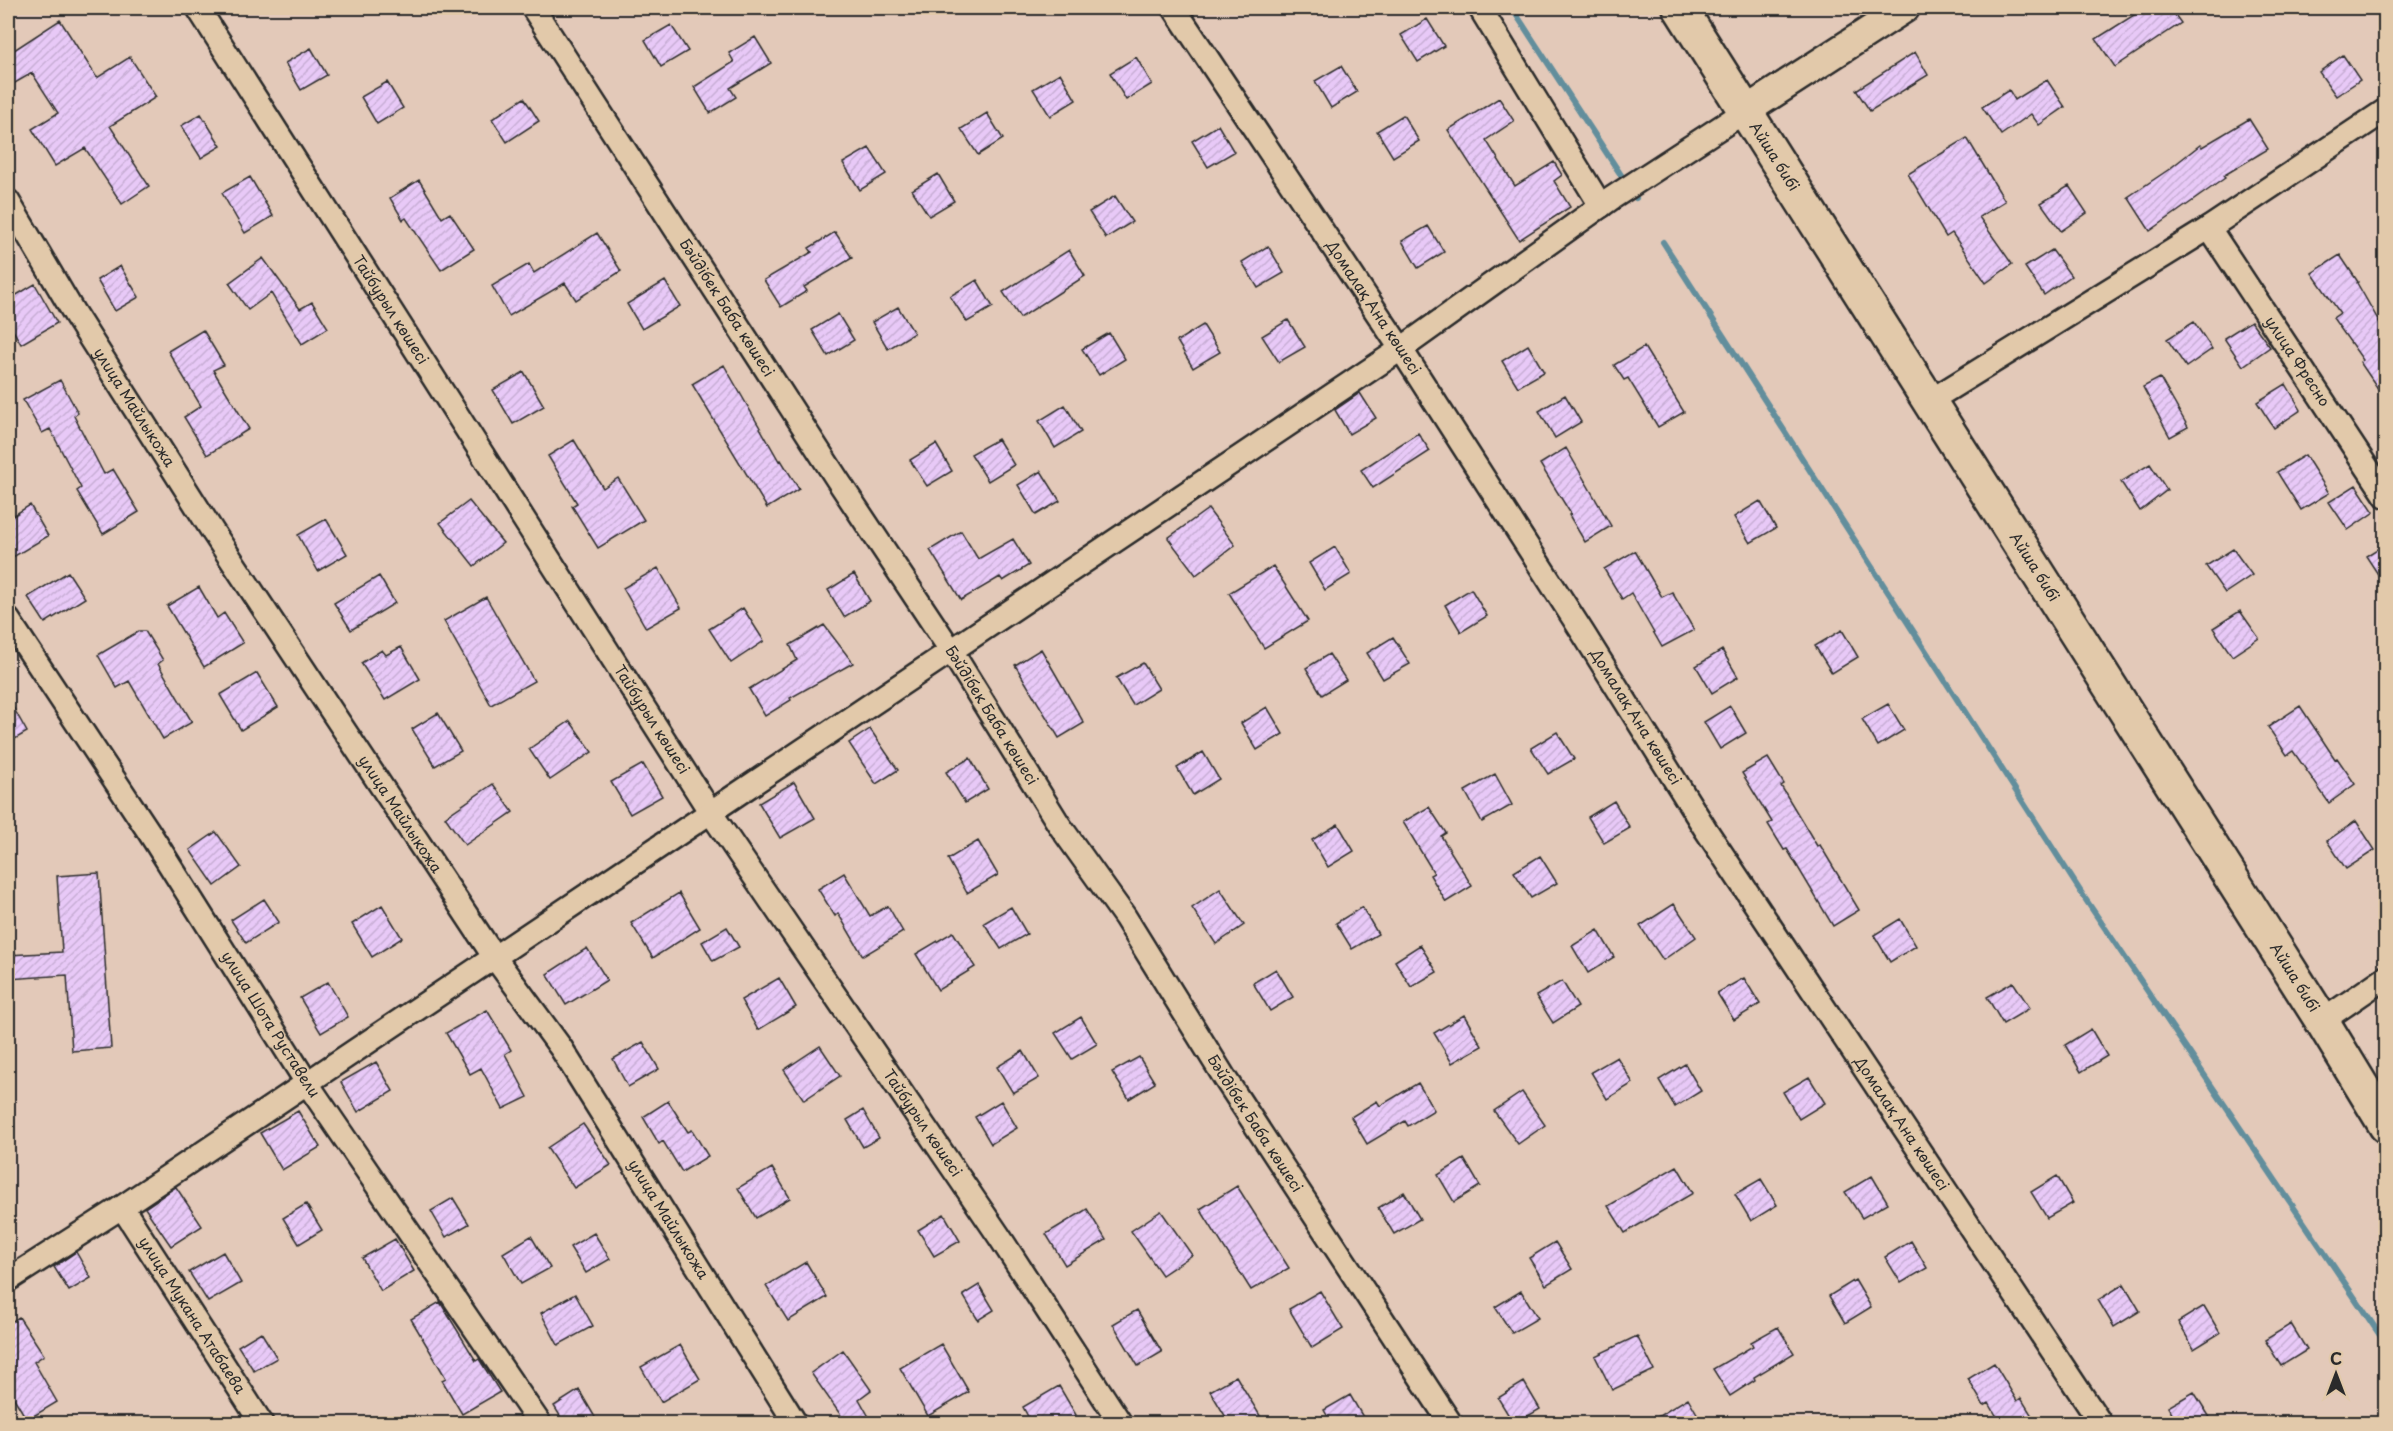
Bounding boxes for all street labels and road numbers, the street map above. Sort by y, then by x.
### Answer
street label: Айша бибі [1745,117,1806,195]
street label: Бәйдібек Баба көшесі [675,233,781,381]
street label: Домалақ Ана көшесі [1321,234,1427,379]
street label: Тайбурыл көшесі [348,250,435,368]
street label: улица Фресно [2260,311,2337,411]
street label: улица Майлыкожа [89,342,182,472]
street label: Айша бибі [2005,527,2066,606]
street label: Бәйдібек Баба көшесі [941,640,1045,789]
street label: Домалақ Ана көшесі [1585,643,1688,789]
street label: Тайбурыл көшесі [609,660,696,778]
street label: улица Майлыкожа [354,750,449,878]
street label: Айша бибі [2265,938,2326,1016]
street label: улица Шота Руставели [217,946,327,1102]
street label: Бәйдібек Баба көшесі [1203,1049,1309,1196]
street label: Домалақ Ана көшесі [1849,1050,1956,1195]
street label: Тайбурыл көшесі [879,1064,968,1181]
street label: улица Майлыкожа [623,1154,716,1284]
street label: улица Мукана Атабаева [134,1231,253,1398]

